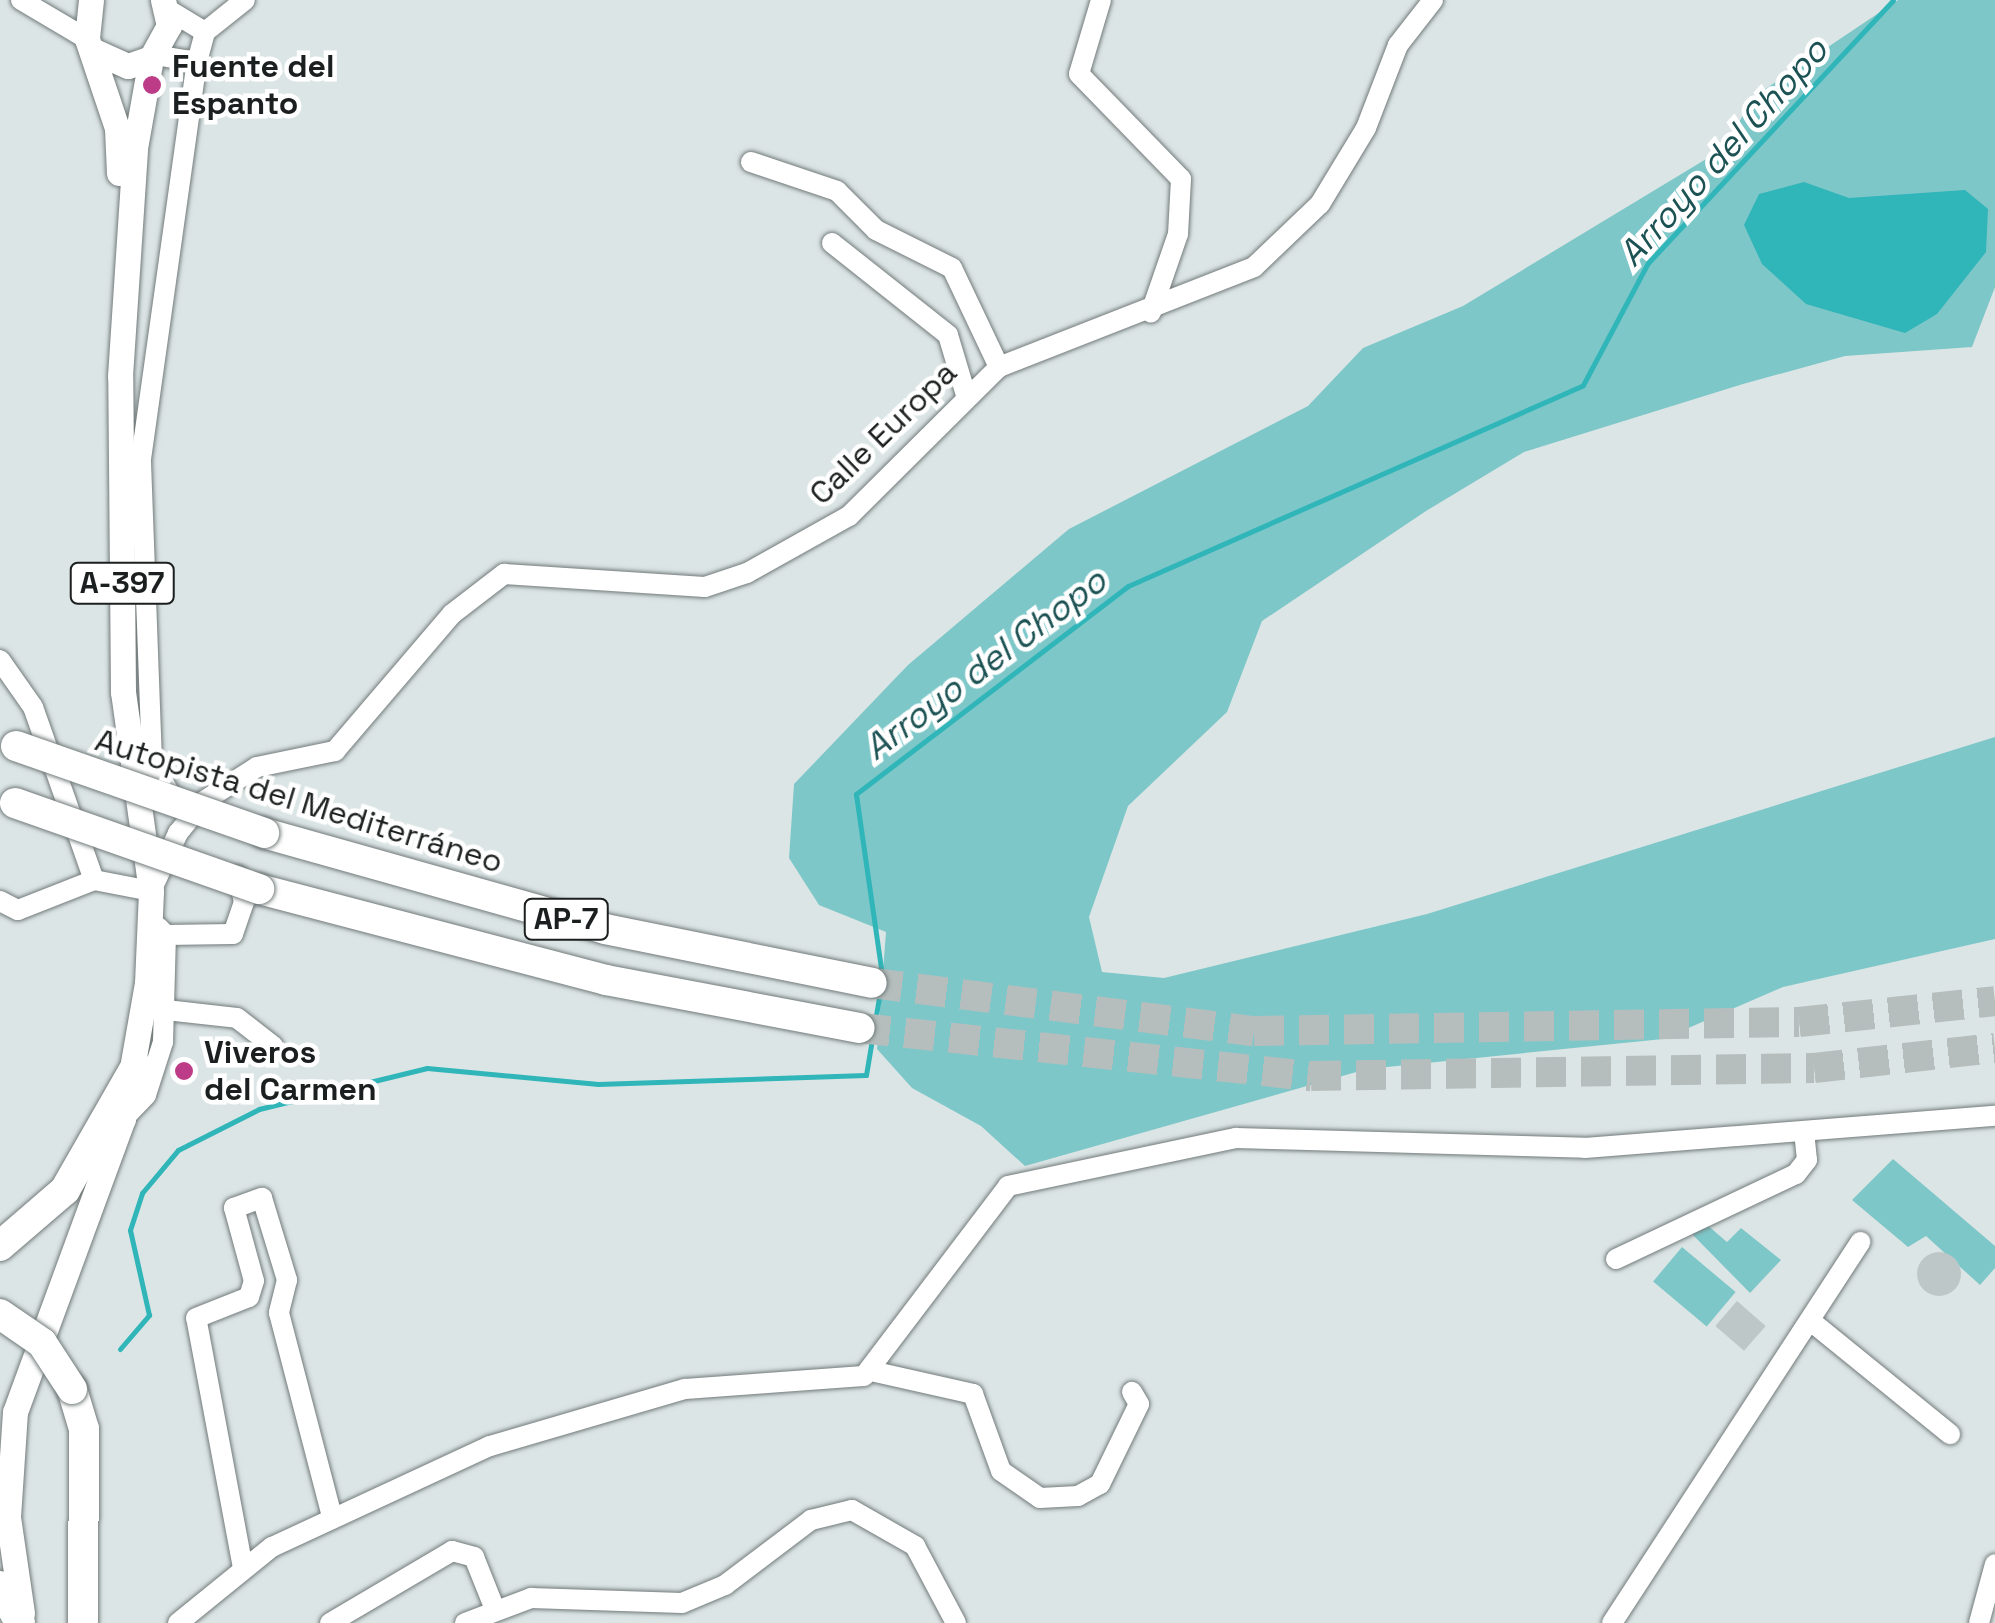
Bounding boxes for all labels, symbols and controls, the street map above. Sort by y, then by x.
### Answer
water label: Arroyo del Chopo [1610,29,1836,275]
place label: Fuente del Espanto [172,48,335,123]
marker: Fuente del Espanto [141,74,163,96]
street label: Calle Europa [801,353,965,513]
road number: A-397 [70,558,174,608]
water label: Arroyo del Chopo [856,559,1114,769]
street label: Autopista del Mediterráneo [91,721,507,881]
road number: AP-7 [524,894,608,944]
place label: Viveros del Carmen [204,1034,377,1109]
marker: Viveros del Carmen [173,1060,195,1082]

